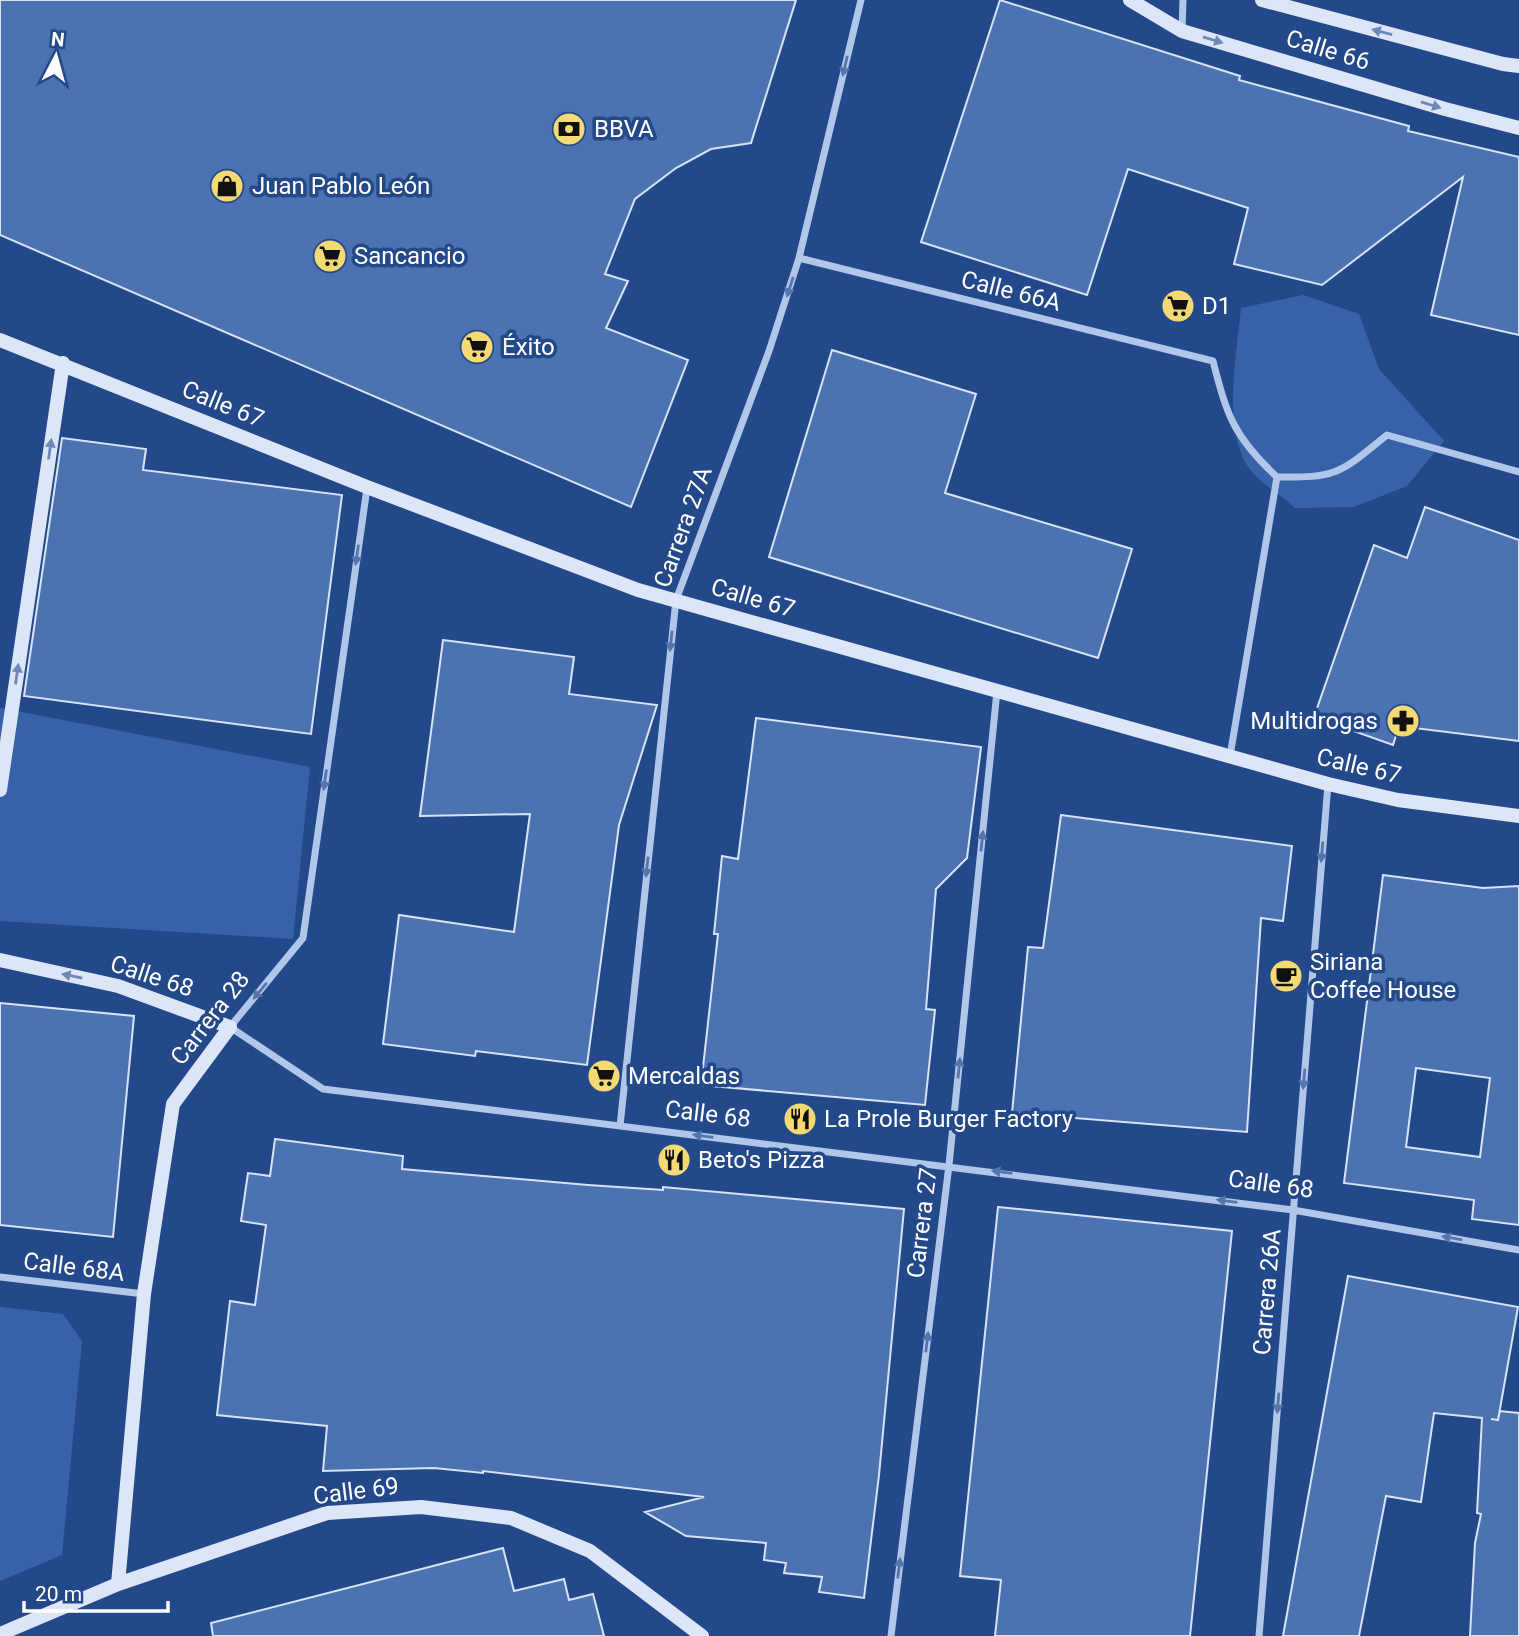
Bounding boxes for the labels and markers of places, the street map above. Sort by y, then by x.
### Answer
bank icon: BBVA [550,110,588,148]
place label: BBVA [594,115,654,143]
shop icon: Juan Pablo León [208,167,246,205]
place label: Juan Pablo León [252,172,430,200]
supermarket icon: Sancancio [311,237,349,275]
place label: Sancancio [354,242,466,270]
supermarket icon: D1 [1159,287,1197,325]
place label: D1 [1202,292,1231,320]
supermarket icon: Éxito [458,328,496,366]
place label: Éxito [502,333,555,361]
pharmacy icon: Multidrogas [1384,702,1422,740]
place label: Multidrogas [1250,707,1378,735]
place label: Siriana Coffee House [1310,948,1456,1004]
cafe icon: Siriana Coffee House [1267,957,1305,995]
supermarket icon: Mercaldas [585,1057,623,1095]
place label: Mercaldas [628,1062,740,1090]
restaurant icon: La Prole Burger Factory [781,1100,819,1138]
place label: La Prole Burger Factory [824,1105,1074,1133]
restaurant icon: Beto's Pizza [655,1141,693,1179]
place label: Beto's Pizza [698,1146,825,1174]

